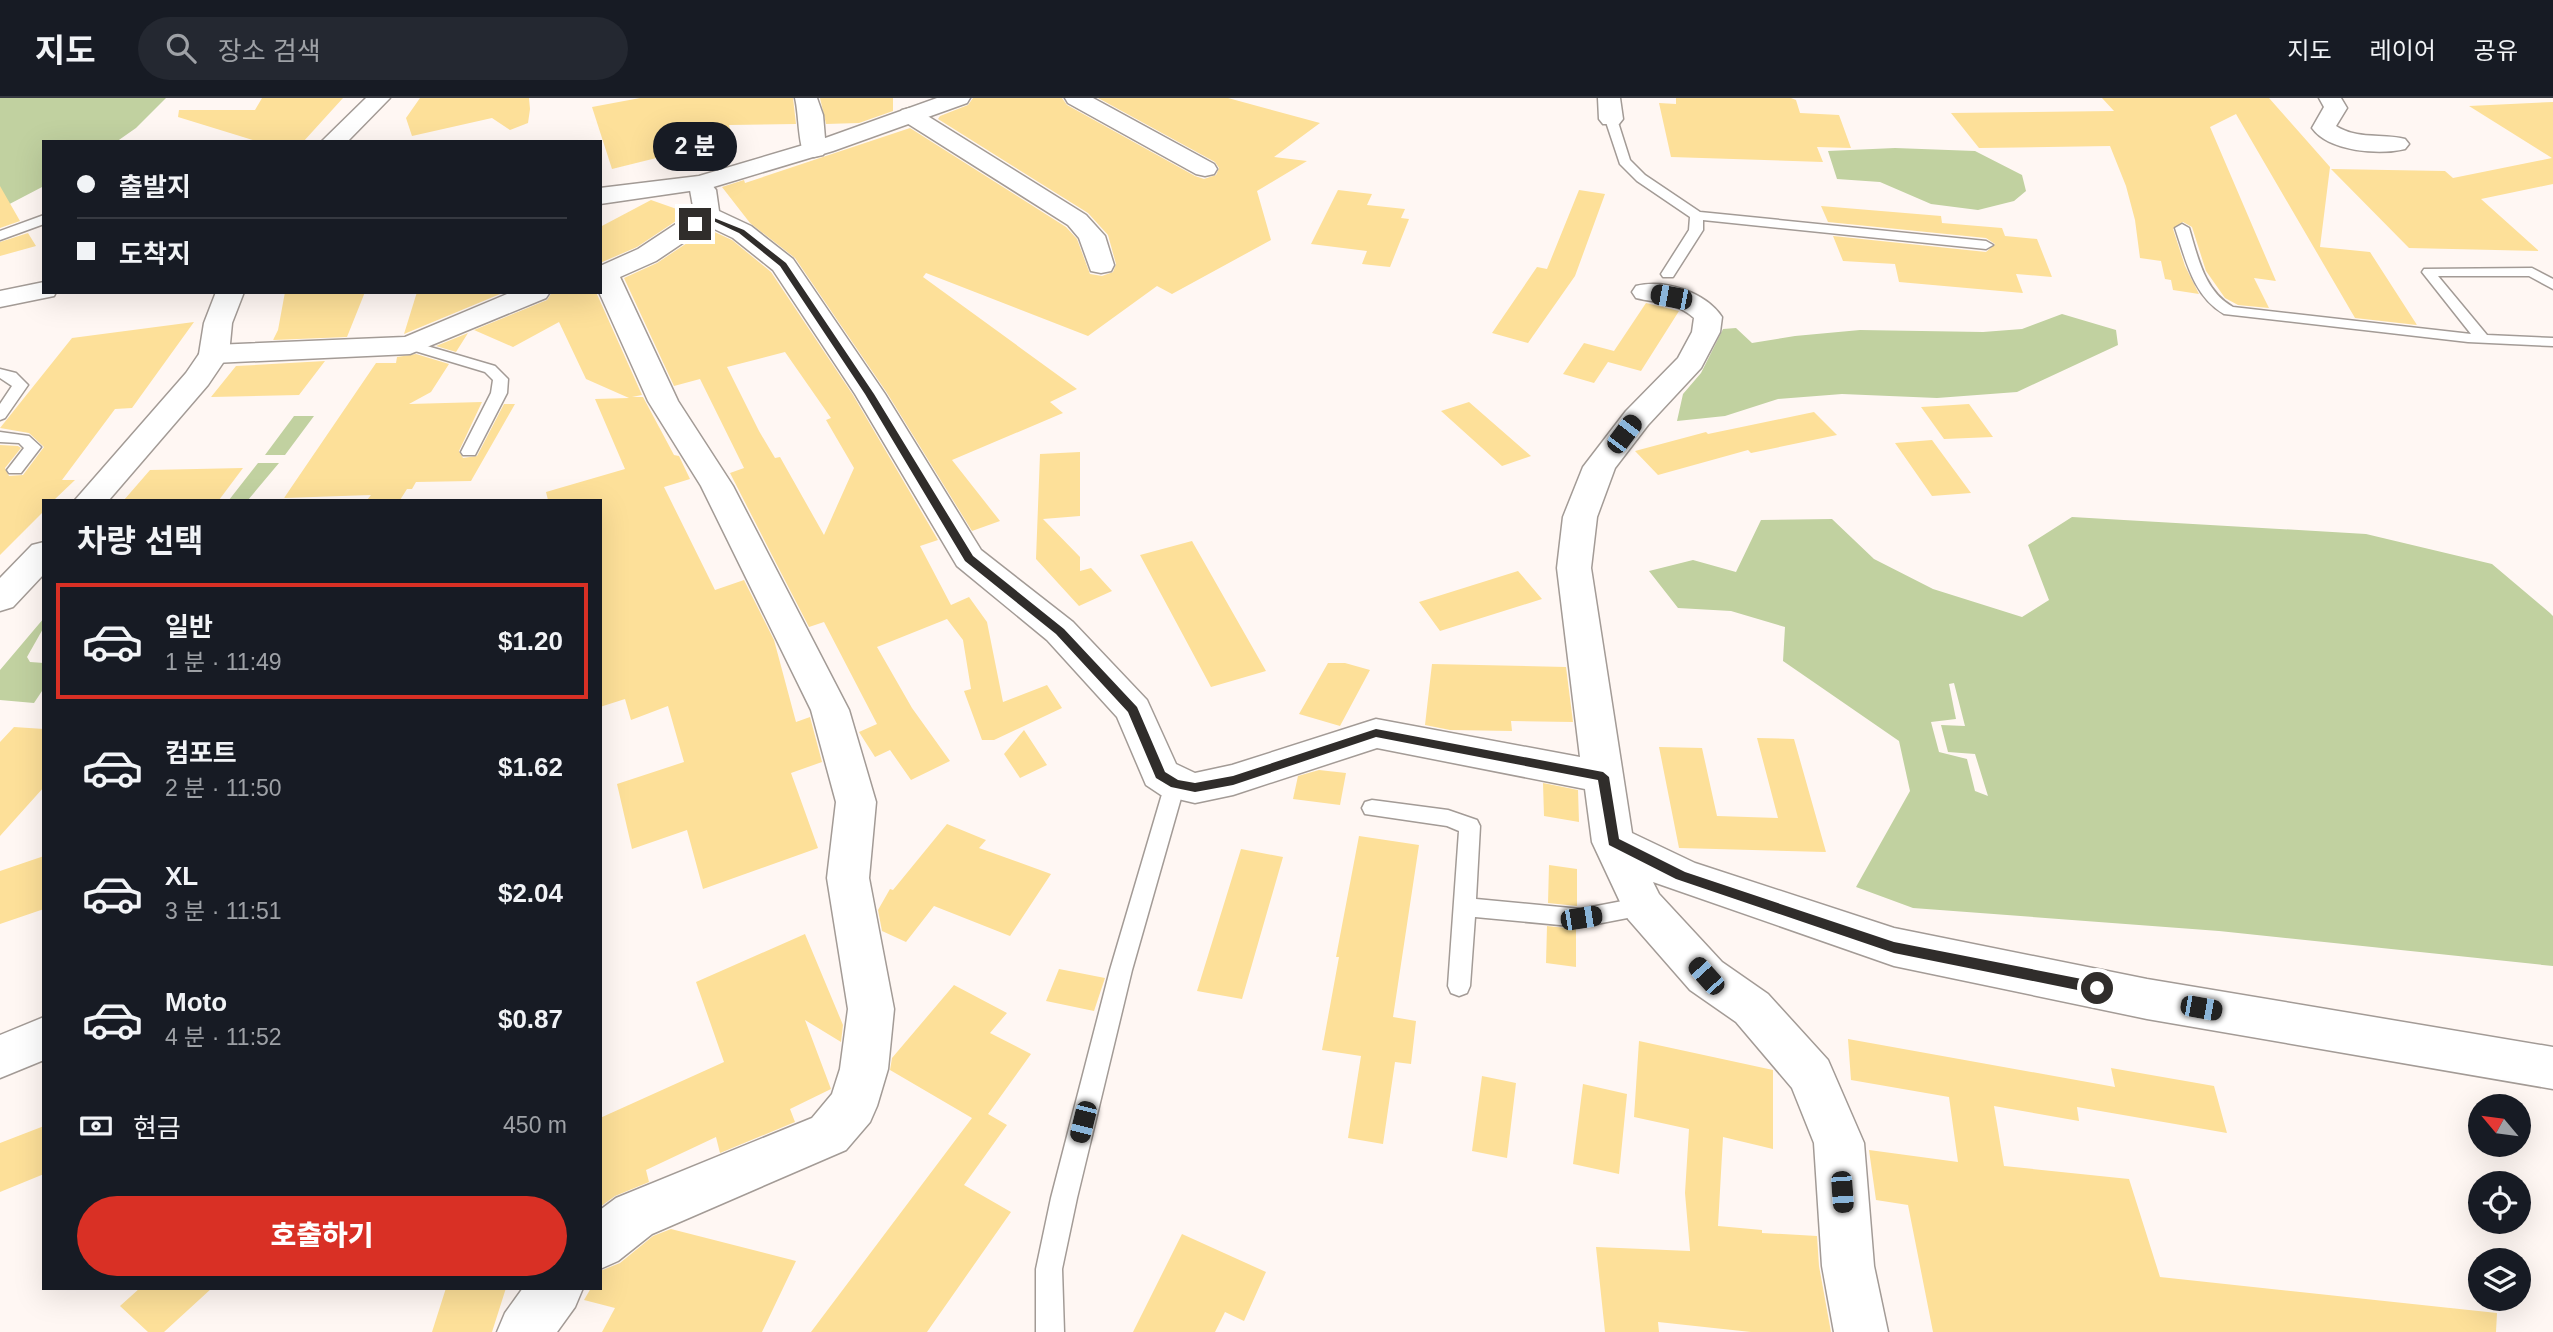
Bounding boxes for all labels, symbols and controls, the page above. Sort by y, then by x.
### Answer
search box [138,17,628,80]
icon: search [162,29,200,67]
text: 지도 [35,32,96,69]
text: 장소 검색 [218,36,321,66]
text: 지도 [2287,37,2332,64]
text: 레이어 [2370,37,2436,64]
text: 공유 [2474,37,2518,64]
callout: 2 분 [653,122,737,172]
text: 2 분 [675,133,715,159]
text: 출발지 [119,172,191,202]
route end [679,208,711,240]
text: 도착지 [119,239,191,269]
car [1649,283,1694,311]
car [1603,411,1646,457]
text: 차량 선택 [77,523,204,559]
icon: car [81,610,144,673]
text: 일반 [165,612,213,642]
text: $1.20 [498,626,563,656]
text: 1 분 · 11:49 [165,649,282,675]
icon: car [81,736,144,799]
text: 컴포트 [165,738,237,768]
text: $1.62 [498,752,563,782]
text: 2 분 · 11:50 [165,775,282,801]
text: XL [165,861,198,891]
icon: car [81,862,144,925]
text: $2.04 [498,878,563,908]
text: 3 분 · 11:51 [165,898,282,924]
car [1559,904,1604,932]
car [1685,953,1728,999]
route start [2081,972,2113,1004]
text: Moto [165,987,227,1017]
icon: car [81,988,144,1051]
car [2179,994,2224,1022]
text: $0.87 [498,1004,563,1034]
text: 4 분 · 11:52 [165,1024,282,1050]
north arrow [2468,1094,2530,1157]
map controls [2468,1094,2531,1311]
car [1068,1099,1099,1145]
icon: cash [77,1107,115,1145]
text: 450 m [503,1112,567,1138]
text: 현금 [133,1113,181,1143]
car [1831,1170,1854,1214]
button: locate [2468,1171,2531,1234]
button: 호출하기 [77,1196,567,1276]
button: layers [2468,1248,2531,1311]

